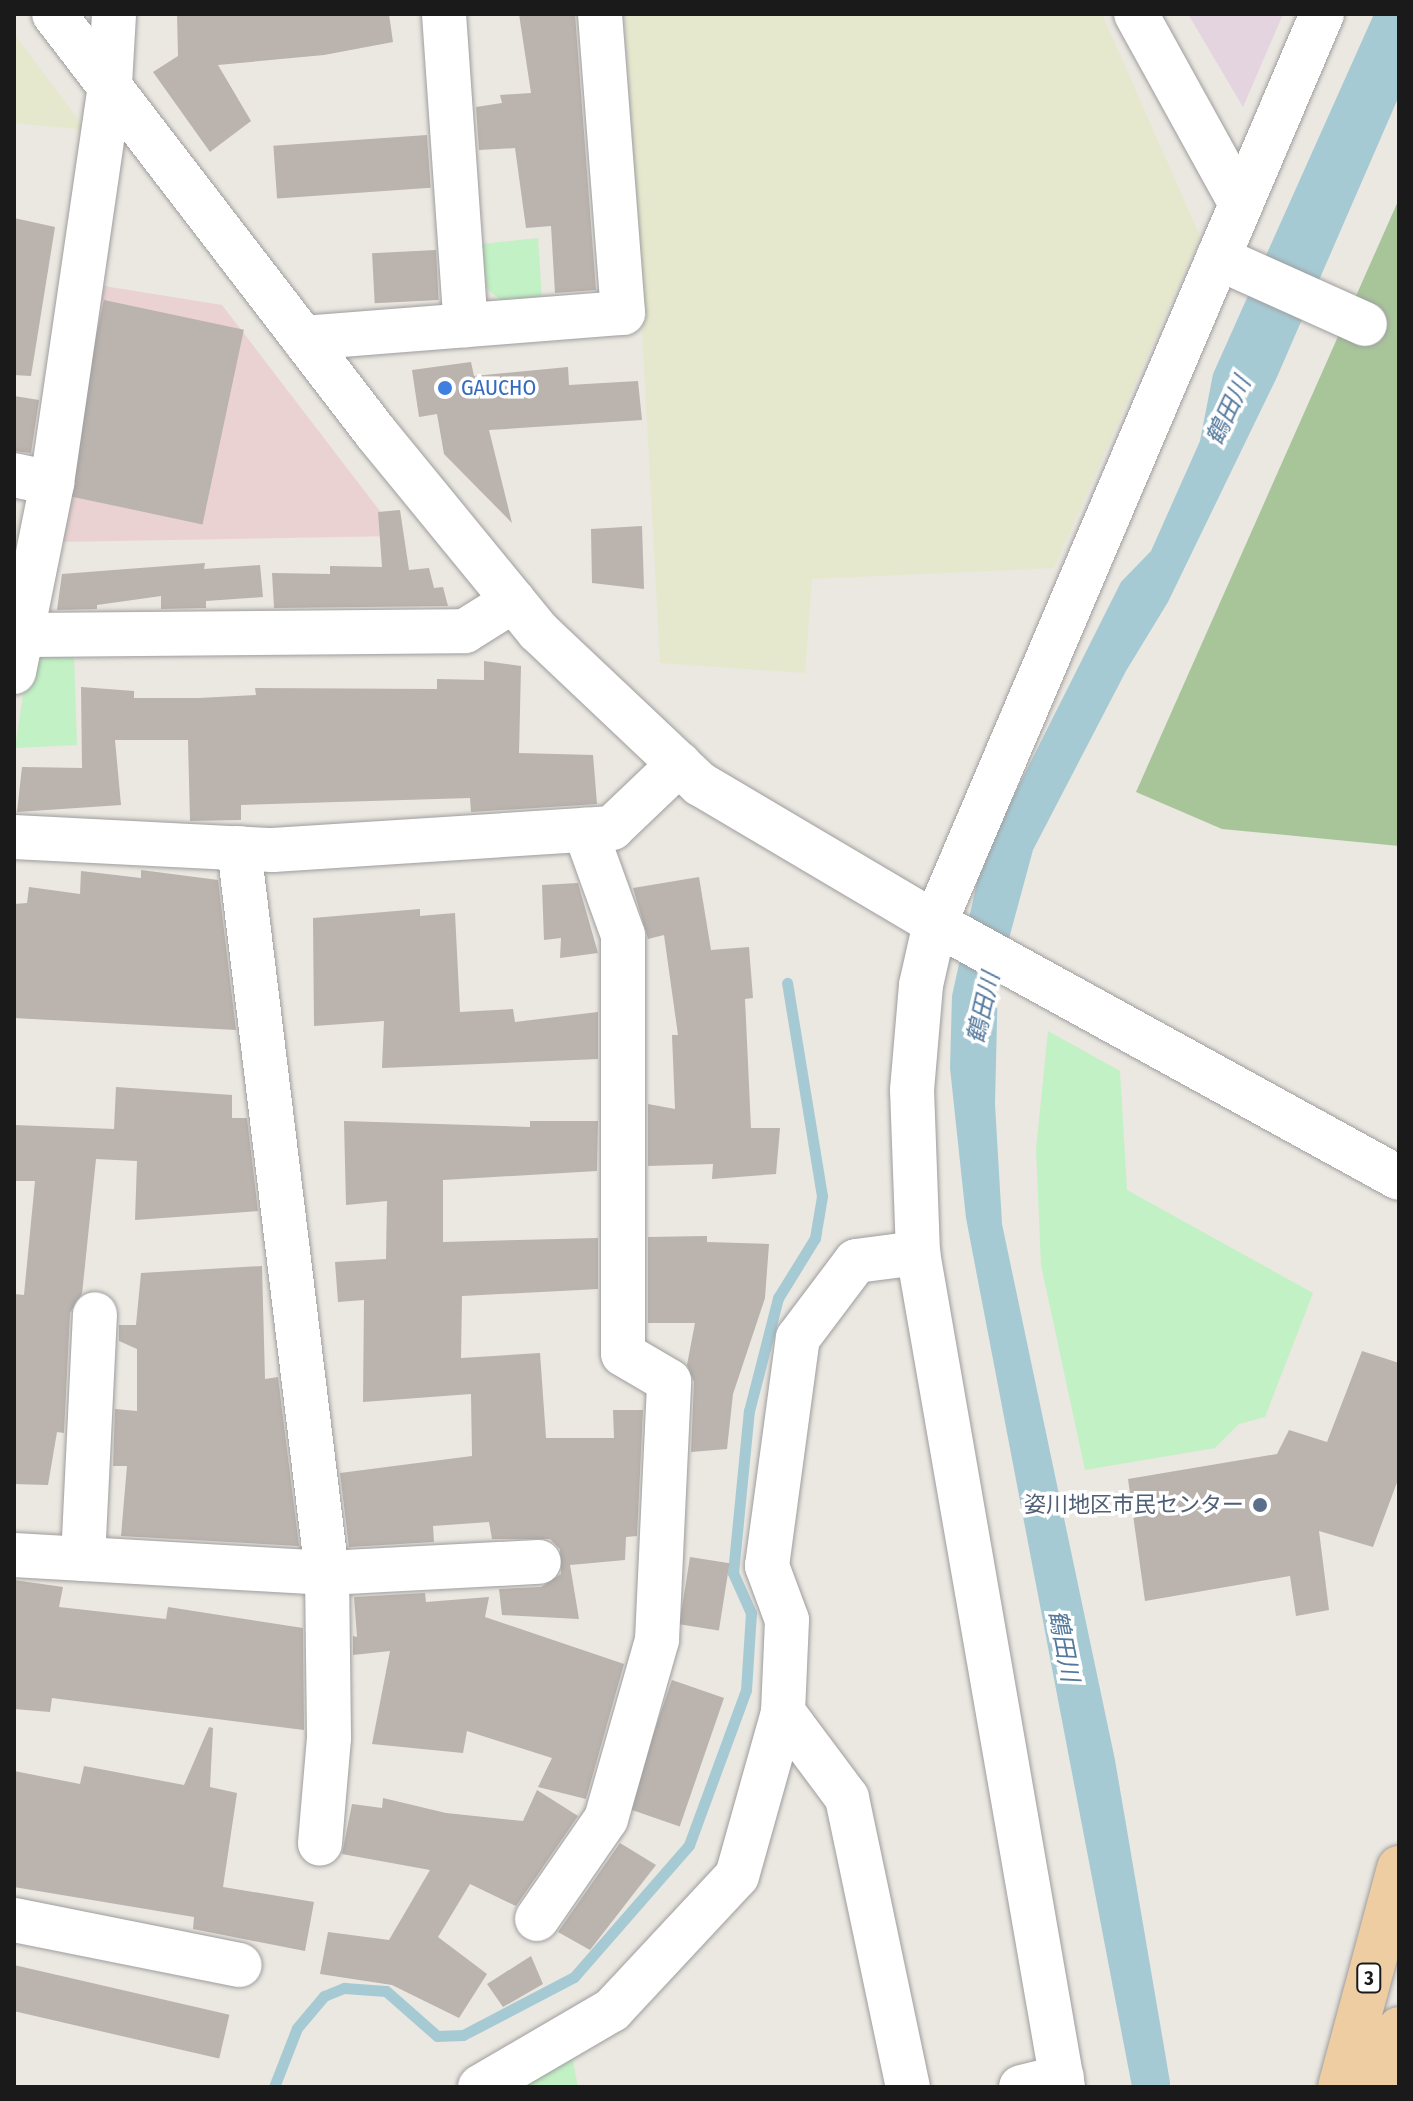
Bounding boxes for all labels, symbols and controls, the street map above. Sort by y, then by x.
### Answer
water label: 鶴田川 [1201,372,1257,450]
place label: GAUCHO [461,375,536,401]
marker: GAUCHO [436,379,454,397]
water label: 鶴田川 [962,970,1006,1046]
place label: 姿川地区市民センター [1024,1492,1244,1518]
marker: 姿川地区市民センター [1251,1496,1269,1514]
water label: 鶴田川 [1042,1608,1084,1684]
road number: 3 [1355,1962,1383,1994]

